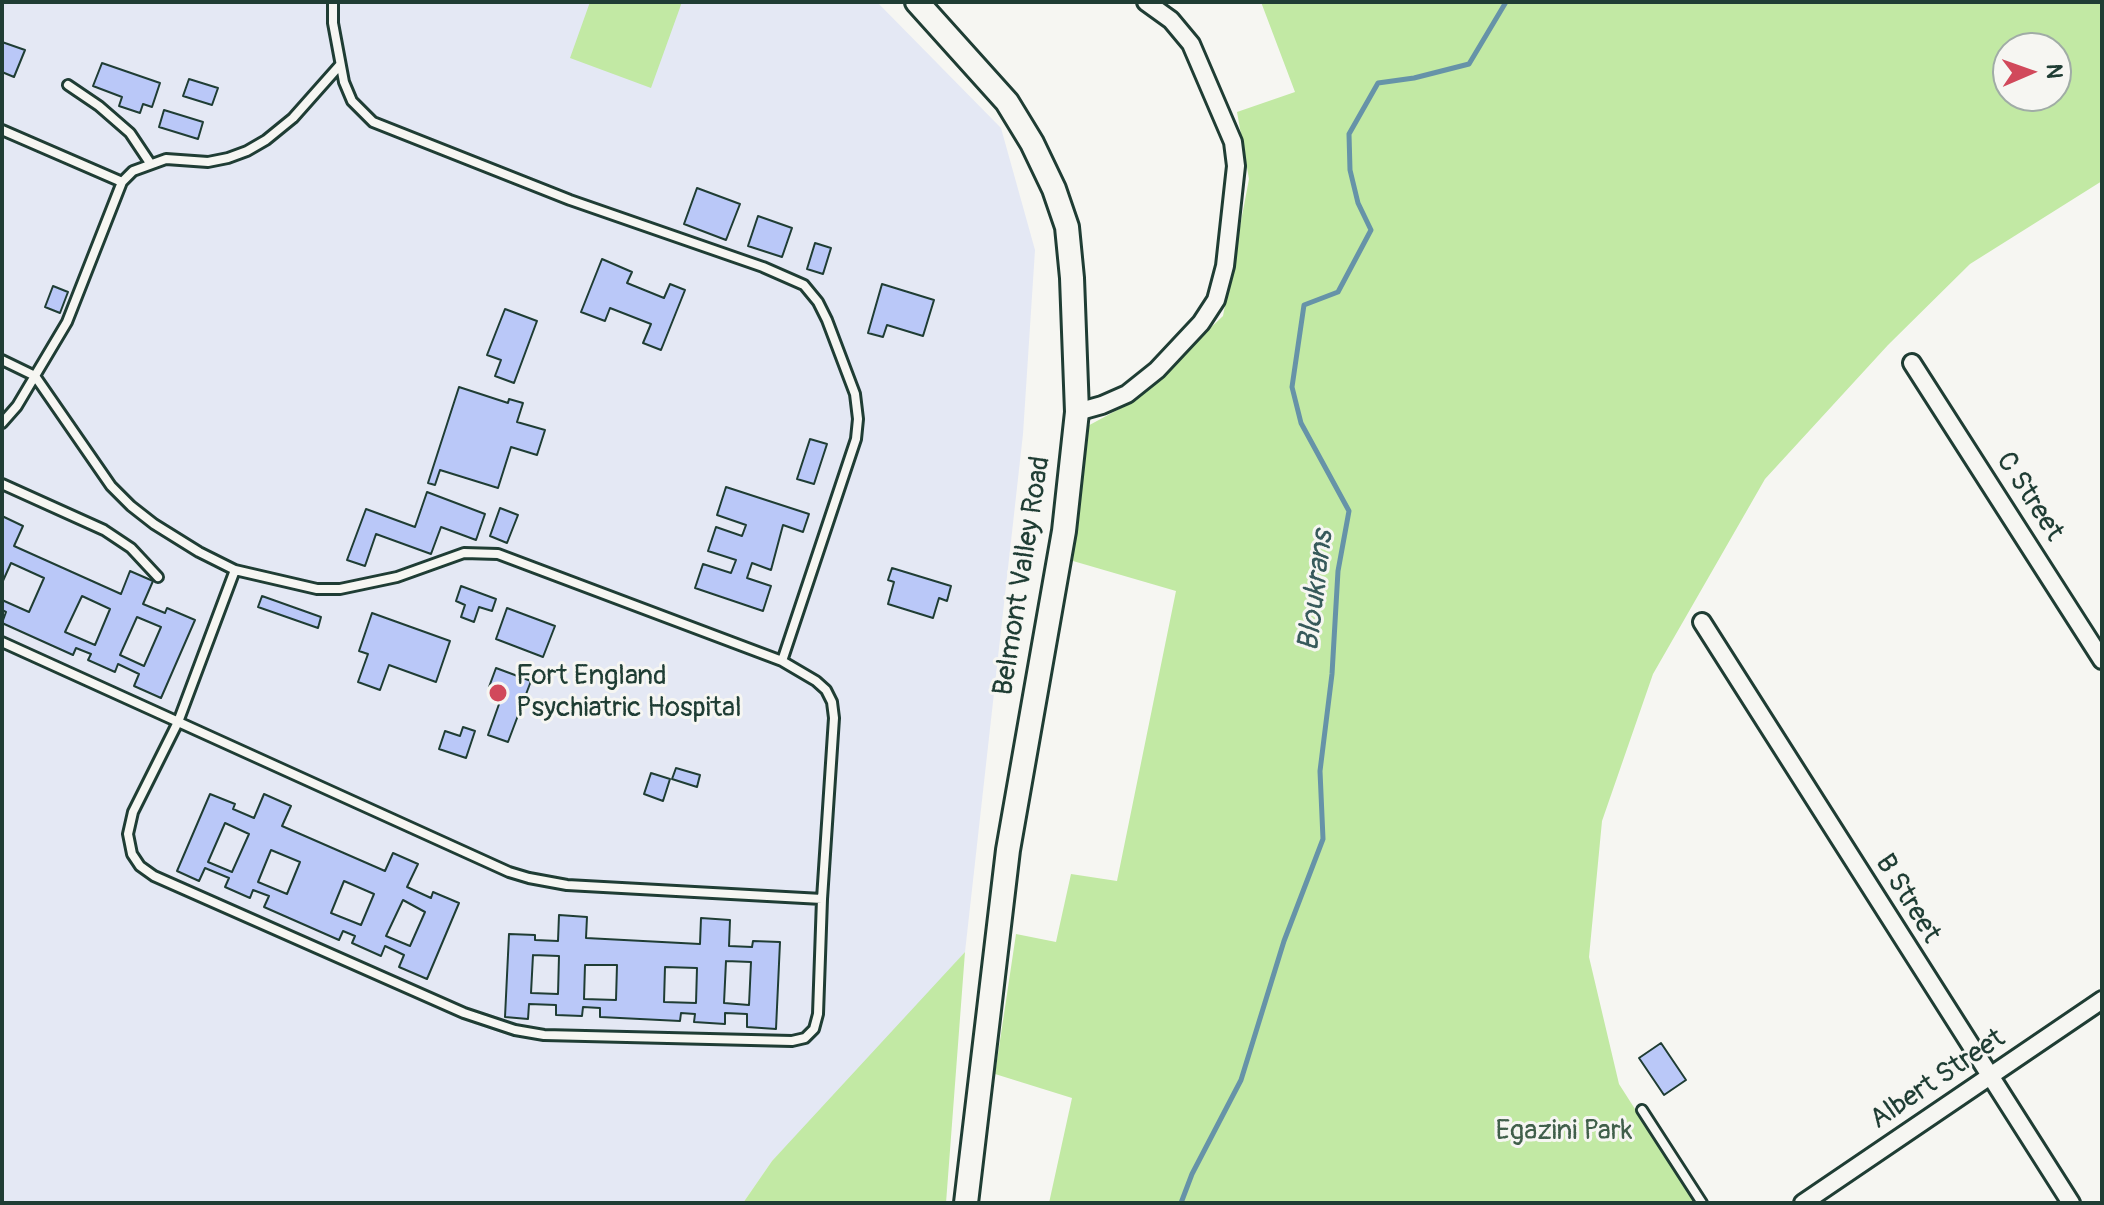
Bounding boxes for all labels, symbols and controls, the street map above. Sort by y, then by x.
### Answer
north arrow [1992,32,2072,112]
text: N [2040,63,2068,79]
street label: C Street [1988,446,2070,548]
street label: Belmont Valley Road [987,454,1059,698]
water label: Bloukrans [1292,529,1342,653]
place label: Fort England Psychiatric Hospital [516,660,742,726]
marker: Fort England Psychiatric Hospital [487,682,509,704]
street label: B Street [1867,849,1947,949]
street label: Albert Street [1864,1023,2012,1137]
park label: Egazini Park [1496,1115,1632,1149]

